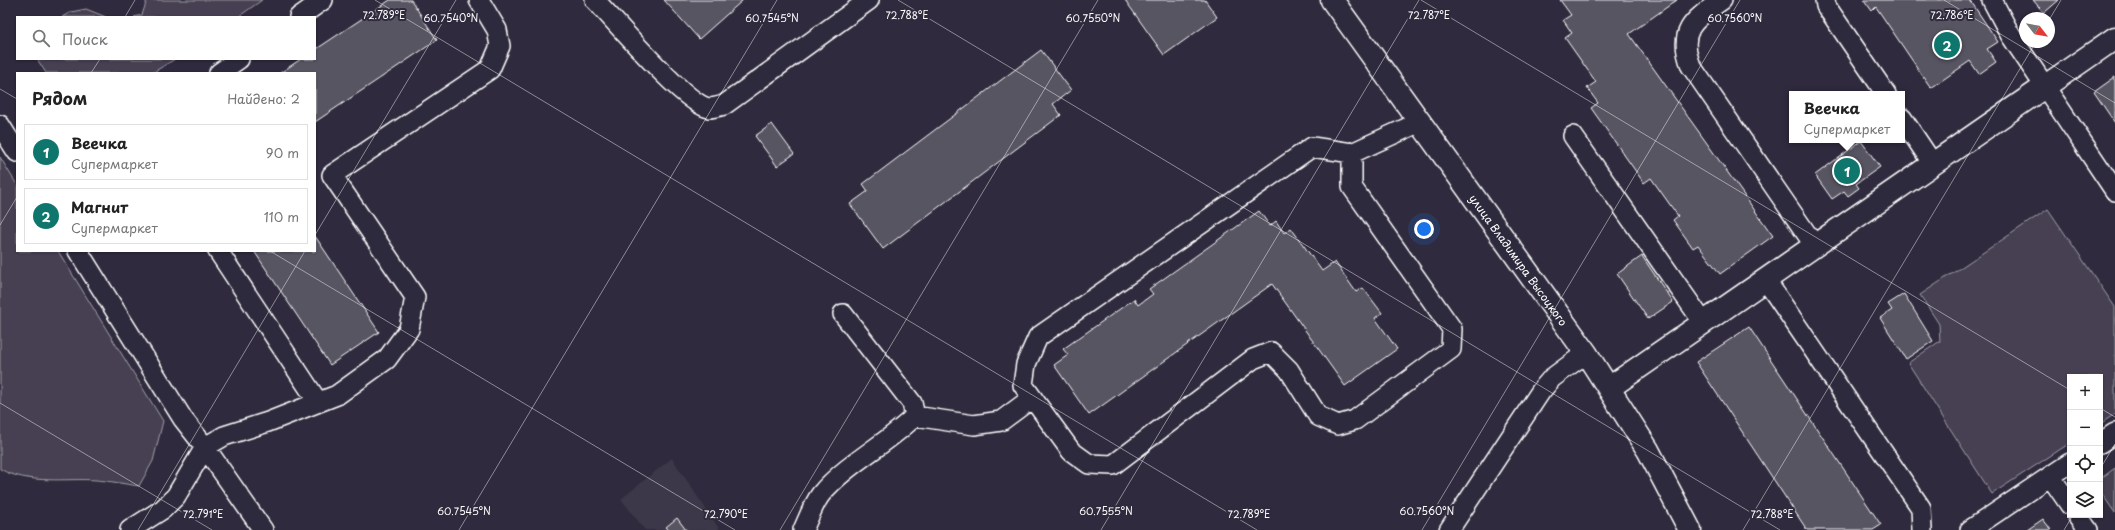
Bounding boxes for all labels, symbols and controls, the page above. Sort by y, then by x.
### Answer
text: 72.789°E [363,7,405,22]
text: 72.788°E [885,7,929,22]
text: 72.787°E [1408,7,1450,22]
text: 72.786°E [1930,7,1974,22]
text: 60.7540°N [424,10,479,25]
text: 60.7545°N [745,10,799,25]
text: 60.7550°N [1066,10,1120,25]
text: 60.7560°N [1708,10,1763,25]
north arrow [2019,12,2055,48]
search box [16,16,316,60]
icon: search [30,27,52,49]
text: Поиск [62,27,108,50]
pin: 2 [1934,30,1960,60]
text: Рядом [32,85,87,111]
text: Найдено: 2 [227,89,300,108]
popup [1789,91,1905,143]
text: Веечка [1804,96,1860,119]
text: Супермаркет [1804,119,1890,138]
text: Веечка [71,131,127,154]
text: 1 [43,143,49,162]
text: 90 m [266,143,299,162]
text: Супермаркет [71,154,158,173]
pin: 1 [1834,156,1860,186]
street label: улица Владимира Высоцкого [1466,190,1572,329]
text: Магнит [71,195,128,218]
text: 2 [41,207,51,226]
text: 110 m [264,207,299,226]
text: Супермаркет [71,218,158,237]
your location [1414,219,1434,239]
map controls [2067,374,2103,518]
button: + [2067,374,2103,410]
button: − [2067,410,2103,446]
button: locate [2067,446,2103,482]
button: layers [2067,482,2103,518]
text: 60.7545°N [437,503,491,518]
text: 60.7555°N [1079,503,1133,518]
text: 60.7560°N [1400,503,1455,518]
text: 72.791°E [183,506,223,521]
text: 72.790°E [704,506,748,521]
text: 72.789°E [1228,506,1270,521]
text: 72.788°E [1750,506,1794,521]

